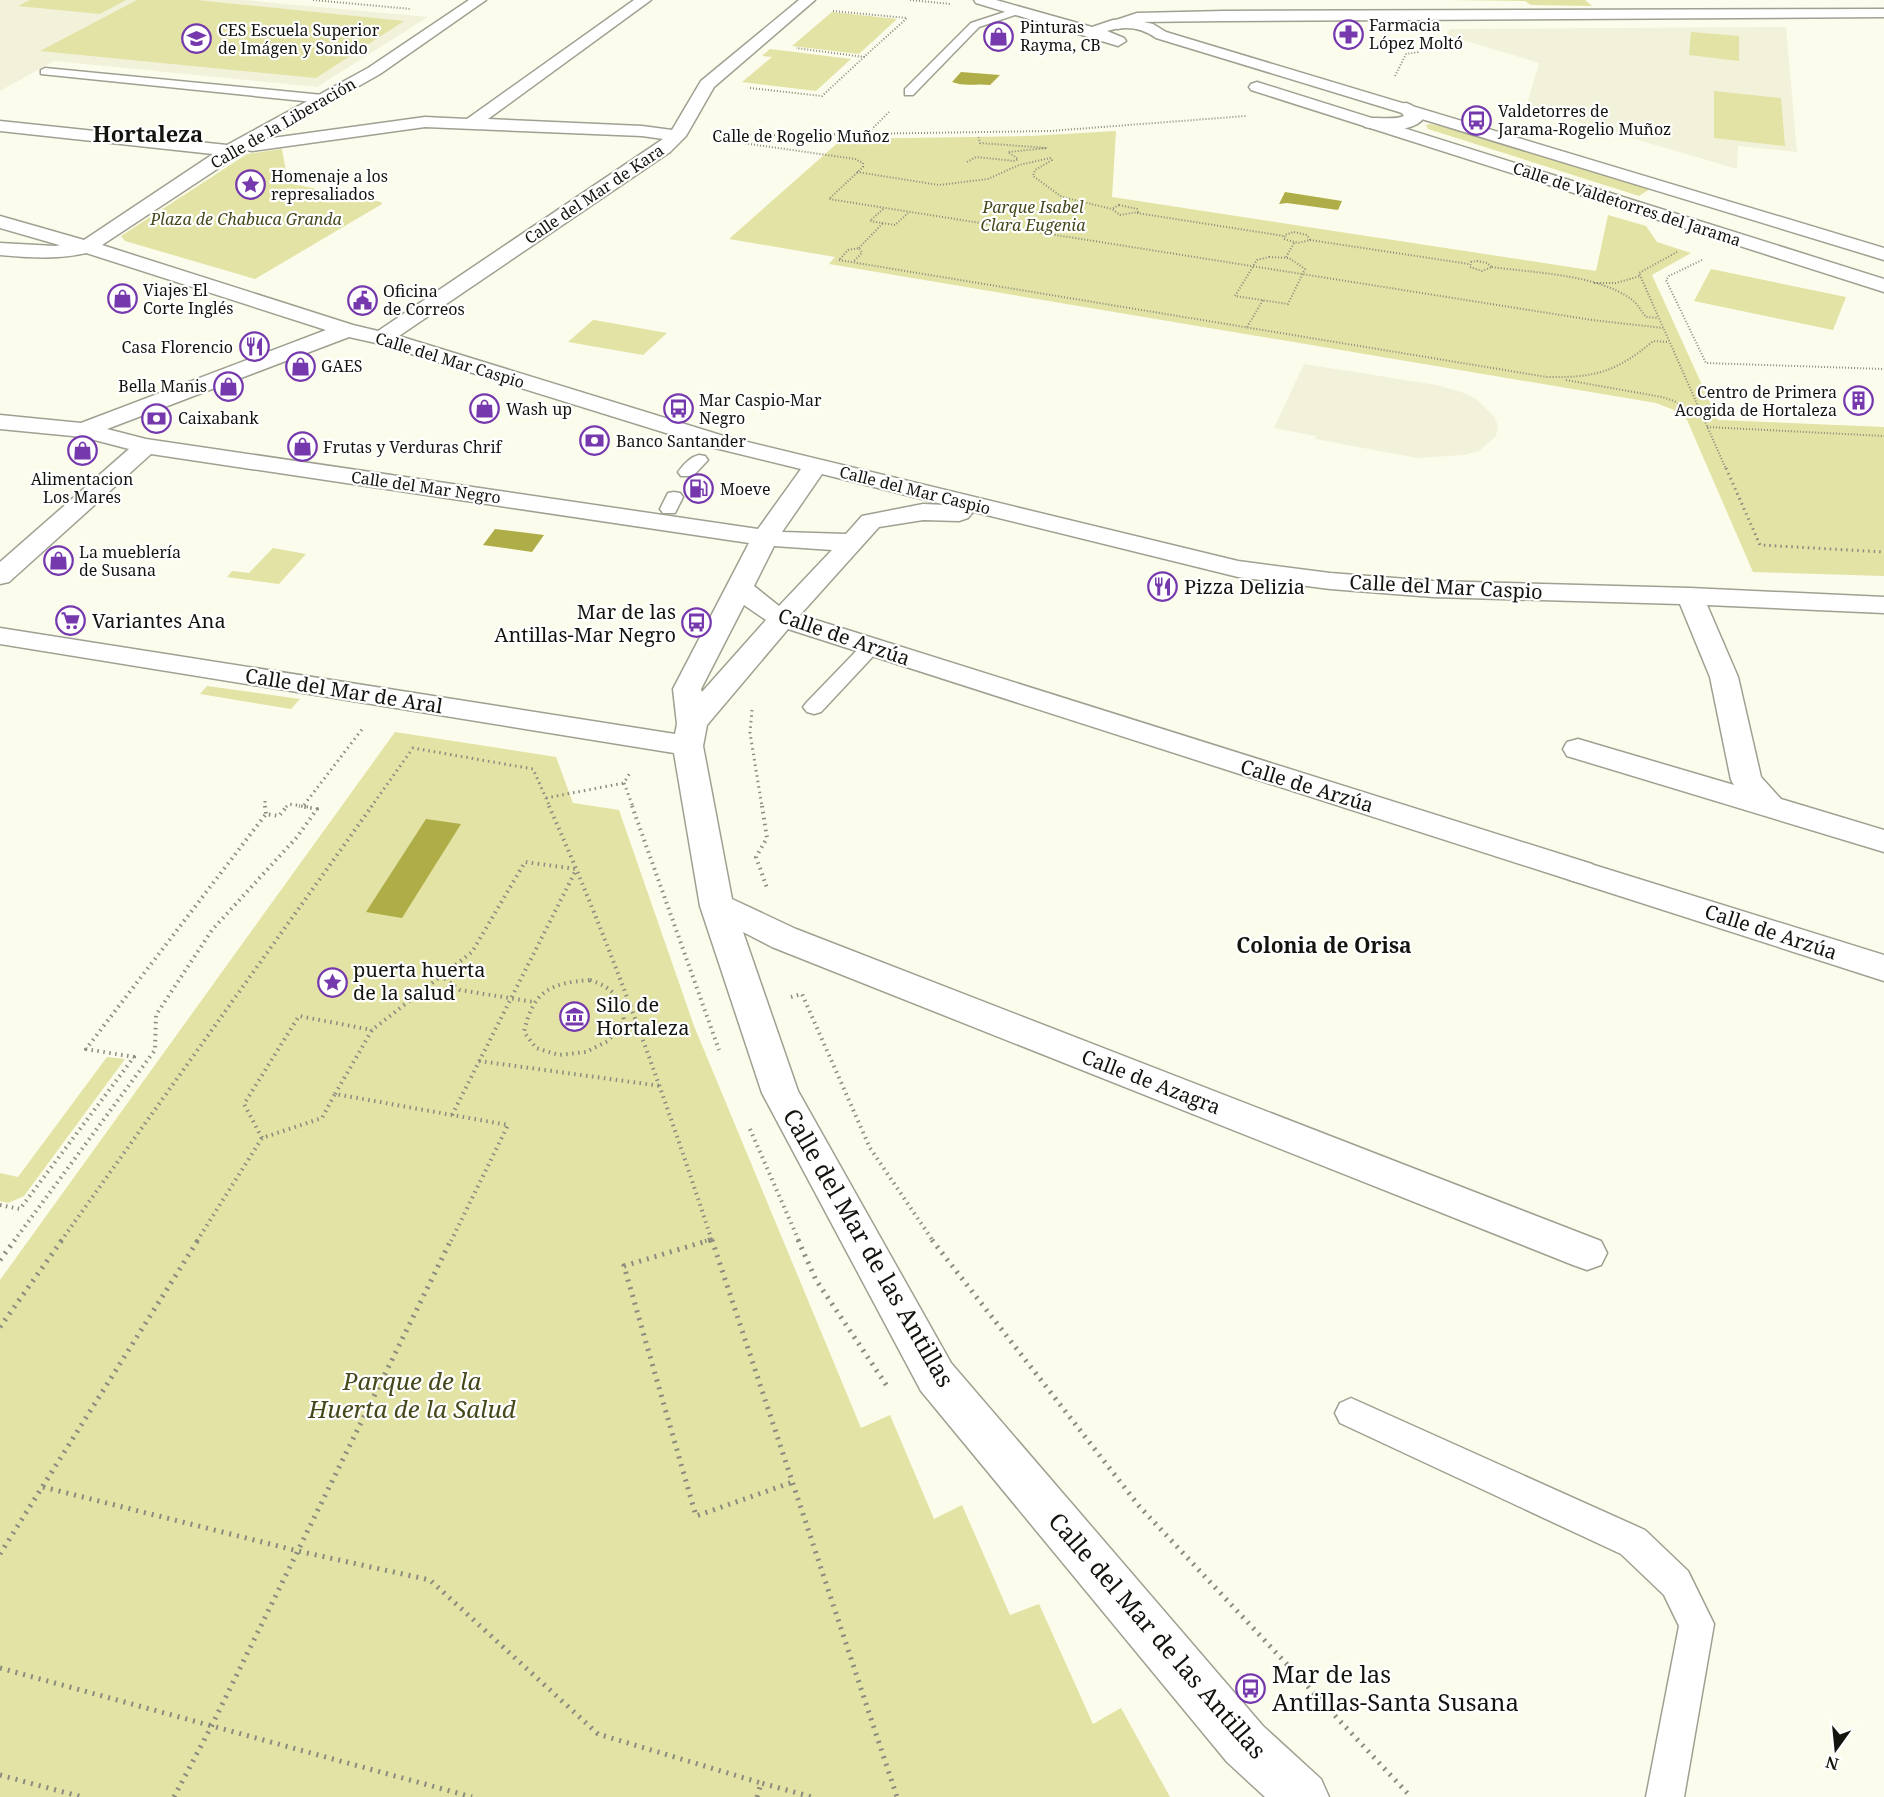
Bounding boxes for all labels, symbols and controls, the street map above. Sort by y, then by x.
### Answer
place label: Farmacia López Moltó [1369,14,1463,54]
place label: Pinturas Rayma, CB [1020,16,1101,56]
pharmacy icon: Farmacia López Moltó [1332,18,1364,50]
place label: CES Escuela Superior de Imágen y Sonido [218,19,380,59]
shop icon: Pinturas Rayma, CB [983,20,1015,52]
school or university icon: CES Escuela Superior de Imágen y Sonido [181,23,213,55]
street label: Calle de la Liberación [206,72,360,174]
place label: Valdetorres de Jarama-Rogelio Muñoz [1497,100,1671,140]
bus stop icon: Valdetorres de Jarama-Rogelio Muñoz [1461,104,1493,136]
district label: Hortaleza [93,118,203,148]
street label: Calle de Rogelio Muñoz [712,125,890,147]
street label: Calle del Mar de Kara [520,139,668,249]
street label: Calle de Valdetorres del Jarama [1510,157,1744,251]
place label: Homenaje a los represaliados [271,165,388,205]
place icon: Homenaje a los represaliados [234,169,266,201]
park label: Parque Isabel Clara Eugenia [981,196,1086,236]
park label: Plaza de Chabuca Granda [149,208,343,230]
place label: Viajes El Corte Inglés [143,279,233,319]
place label: Oficina de Correos [383,280,465,320]
shop icon: Viajes El Corte Inglés [106,283,138,315]
public building icon: Oficina de Correos [346,284,378,316]
street label: Calle del Mar Caspio [373,327,527,393]
restaurant icon: Casa Florencio [238,331,270,363]
place label: Casa Florencio [122,336,233,358]
shop icon: GAES [284,350,316,382]
place label: GAES [321,355,362,377]
shop icon: Bella Manis [212,370,244,402]
place label: Bella Manis [118,375,207,397]
place label: Centro de Primera Acogida de Hortaleza [1675,381,1837,421]
building icon: Centro de Primera Acogida de Hortaleza [1842,385,1874,417]
place label: Mar Caspio-Mar Negro [699,389,822,429]
shop icon: Wash up [469,393,501,425]
bus stop icon: Mar Caspio-Mar Negro [662,393,694,425]
place label: Wash up [506,398,572,420]
bank icon: Caixabank [141,402,173,434]
place label: Caixabank [178,407,259,429]
bank icon: Banco Santander [579,425,611,457]
place label: Banco Santander [616,430,746,452]
shop icon: Frutas y Verduras Chrif [286,431,318,463]
shop icon: Alimentacion Los Mares [66,435,98,467]
place label: Frutas y Verduras Chrif [323,436,504,458]
street label: Calle del Mar Caspio [837,461,993,519]
street label: Calle del Mar Negro [350,466,502,508]
place label: Alimentacion Los Mares [31,468,133,508]
fuel station icon: Moeve [683,473,715,505]
place label: Moeve [720,478,771,500]
place label: La mueblería de Susana [79,541,181,581]
shop icon: La mueblería de Susana [42,545,74,577]
street label: Calle del Mar Caspio [1349,568,1543,605]
restaurant icon: Pizza Delizia [1147,571,1179,603]
place label: Pizza Delizia [1184,573,1305,600]
place label: Mar de las Antillas-Mar Negro [494,598,676,648]
street label: Calle de Arzúa [775,601,914,672]
supermarket icon: Variantes Ana [55,605,87,637]
place label: Variantes Ana [92,607,226,634]
bus stop icon: Mar de las Antillas-Mar Negro [681,607,713,639]
street label: Calle del Mar de Aral [243,662,445,719]
street label: Calle de Arzúa [1237,752,1377,819]
street label: Calle de Arzúa [1701,897,1841,966]
district label: Colonia de Orisa [1236,931,1412,959]
place label: puerta huerta de la salud [353,956,485,1006]
place icon: puerta huerta de la salud [316,966,348,998]
place label: Silo de Hortaleza [596,991,690,1041]
museum icon: Silo de Hortaleza [559,1000,591,1032]
street label: Calle de Azagra [1078,1043,1224,1120]
street label: Calle del Mar de las Antillas [776,1102,963,1393]
park label: Parque de la Huerta de la Salud [307,1364,516,1425]
street label: Calle del Mar de las Antillas [1042,1505,1274,1765]
place label: Mar de las Antillas-Santa Susana [1272,1657,1519,1718]
bus stop icon: Mar de las Antillas-Santa Susana [1235,1673,1267,1705]
north arrow [1806,1719,1866,1779]
text: N [1823,1751,1841,1776]

